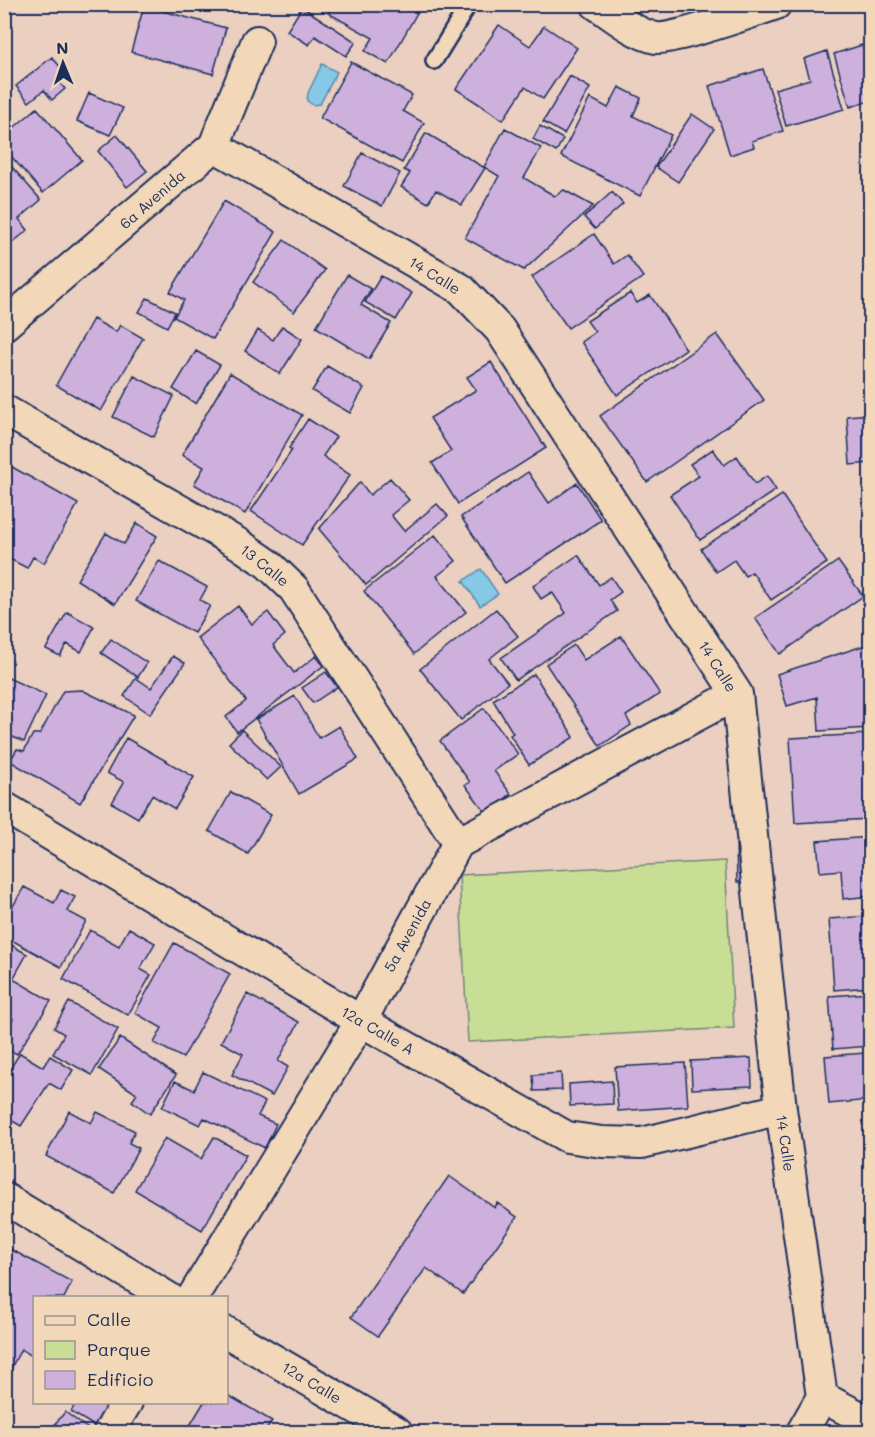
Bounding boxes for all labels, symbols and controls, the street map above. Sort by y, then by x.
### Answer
north arrow [33,33,93,93]
text: N [56,37,69,58]
street label: 6a Avenida [115,165,189,233]
street label: 14 Calle [405,251,465,299]
street label: 13 Calle [236,539,294,591]
street label: 14 Calle [694,636,742,696]
street label: 5a Avenida [379,895,435,975]
street label: 12a Calle A [338,1001,418,1059]
street label: 14 Calle [772,1113,800,1173]
legend [33,1296,228,1404]
text: Calle [87,1307,131,1331]
text: Parque [87,1337,151,1361]
street label: 12a Calle [279,1356,345,1408]
text: Edificio [87,1367,154,1391]

